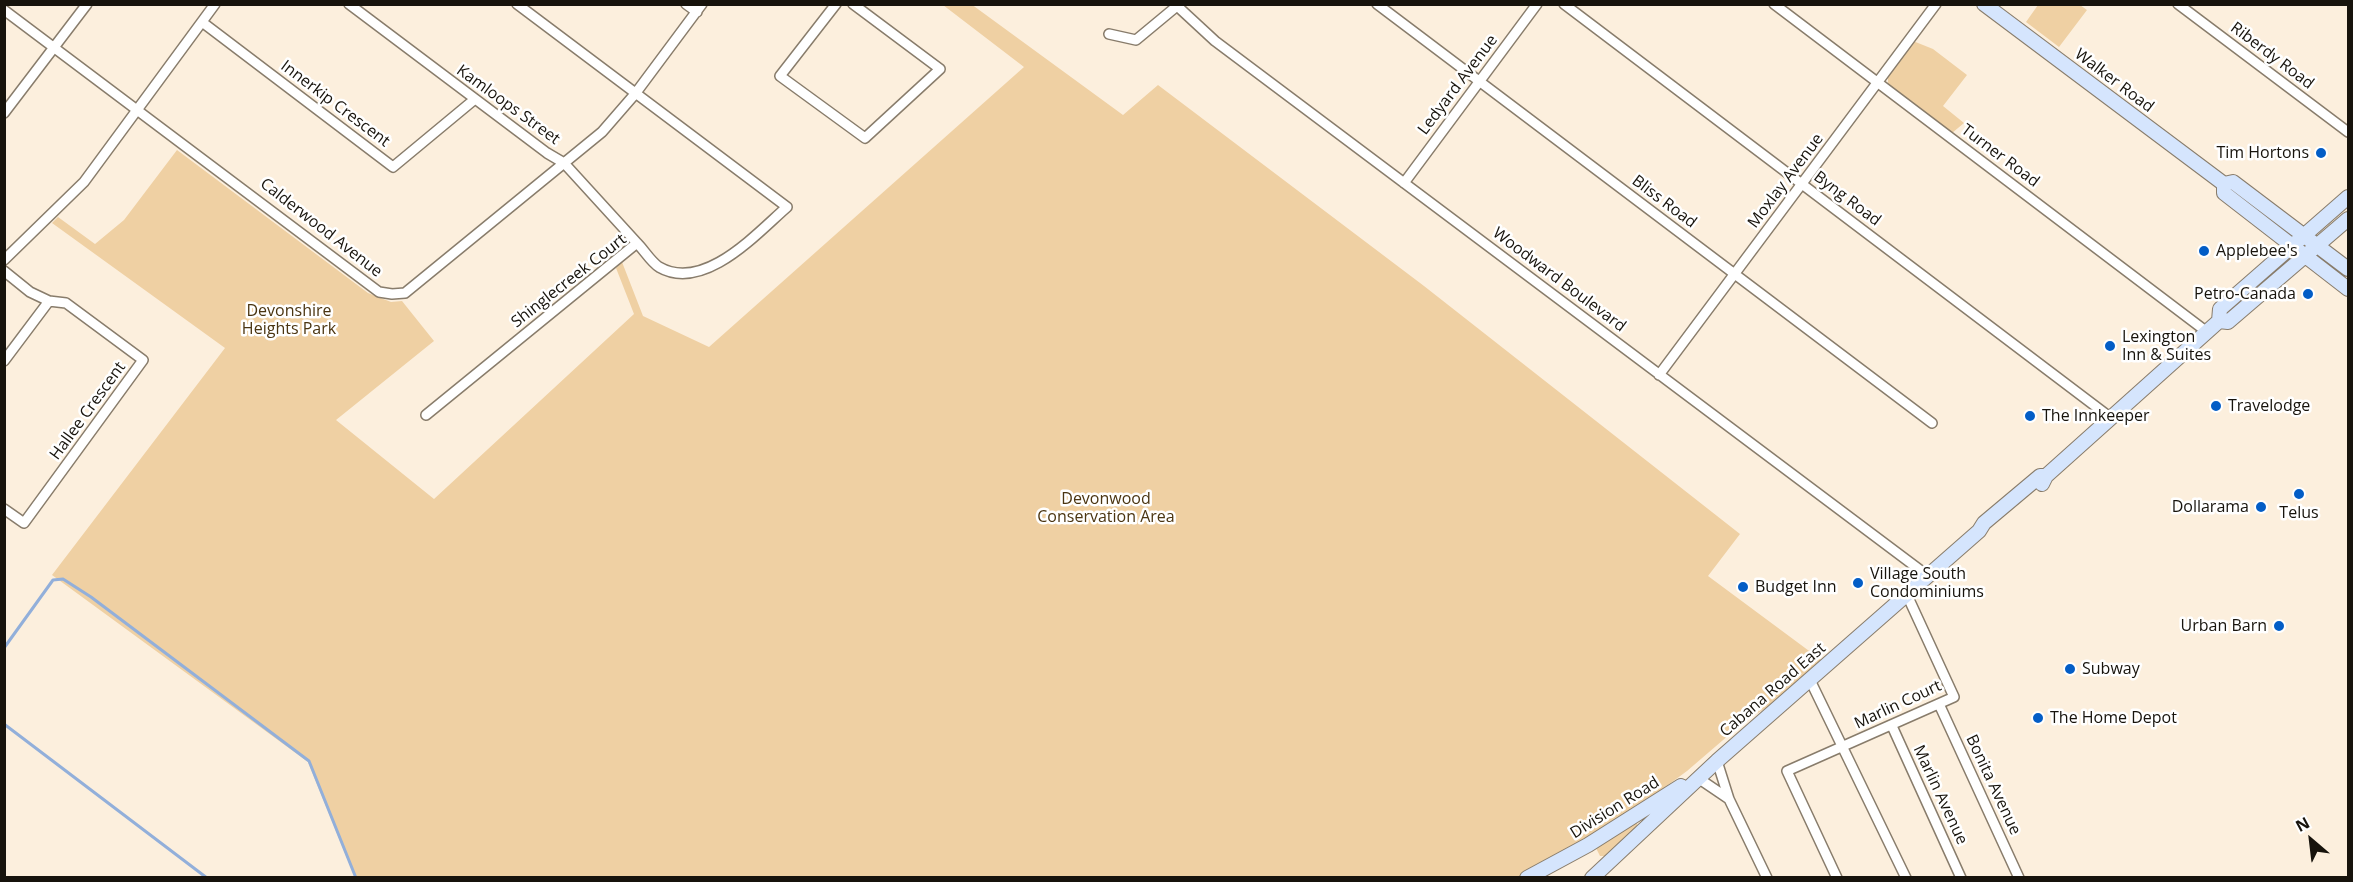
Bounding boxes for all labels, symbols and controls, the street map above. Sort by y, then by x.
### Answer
street label: Riberdy Road [2227,18,2317,94]
street label: Ledyard Avenue [1414,31,1502,139]
street label: Walker Road [2071,45,2157,117]
street label: Innerkip Crescent [277,57,393,151]
street label: Kamloops Street [453,61,563,149]
street label: Turner Road [1957,120,2043,192]
street label: Moxlay Avenue [1744,130,1828,232]
place label: Tim Hortons [2216,143,2309,163]
marker: Tim Hortons [2314,146,2328,160]
street label: Byng Road [1810,168,1884,230]
street label: Bliss Road [1628,171,1700,233]
street label: Calderwood Avenue [256,174,386,282]
street label: Woodward Boulevard [1489,224,1629,336]
street label: Shinglecreek Court [508,230,630,332]
place label: Applebee's [2216,241,2298,261]
marker: Applebee's [2197,244,2211,258]
place label: Petro-Canada [2194,284,2296,304]
marker: Petro-Canada [2301,287,2315,301]
park label: Devonshire Heights Park [242,301,336,339]
place label: Lexington Inn & Suites [2122,327,2211,365]
marker: Lexington Inn & Suites [2103,339,2117,353]
street label: Hallee Crescent [46,358,130,464]
place label: Travelodge [2228,396,2310,416]
marker: Travelodge [2209,399,2223,413]
place label: The Innkeeper [2042,406,2150,426]
marker: The Innkeeper [2023,409,2037,423]
marker: Telus [2292,487,2306,501]
park label: Devonwood Conservation Area [1037,489,1175,527]
place label: Dollarama [2172,497,2249,517]
marker: Dollarama [2254,500,2268,514]
place label: Telus [2279,503,2319,523]
place label: Village South Condominiums [1870,564,1984,602]
marker: Village South Condominiums [1851,576,1865,590]
place label: Budget Inn [1755,577,1837,597]
marker: Budget Inn [1736,580,1750,594]
place label: Urban Barn [2181,616,2267,636]
marker: Urban Barn [2272,619,2286,633]
street label: Cabana Road East [1716,639,1830,741]
place label: Subway [2082,659,2140,679]
marker: Subway [2063,662,2077,676]
street label: Marlin Court [1852,677,1944,733]
place label: The Home Depot [2050,708,2177,728]
marker: The Home Depot [2031,711,2045,725]
street label: Bonita Avenue [1961,732,2025,838]
street label: Marlin Avenue [1909,742,1971,848]
street label: Division Road [1567,773,1663,843]
north arrow [2281,810,2341,870]
text: N [2292,811,2313,837]

